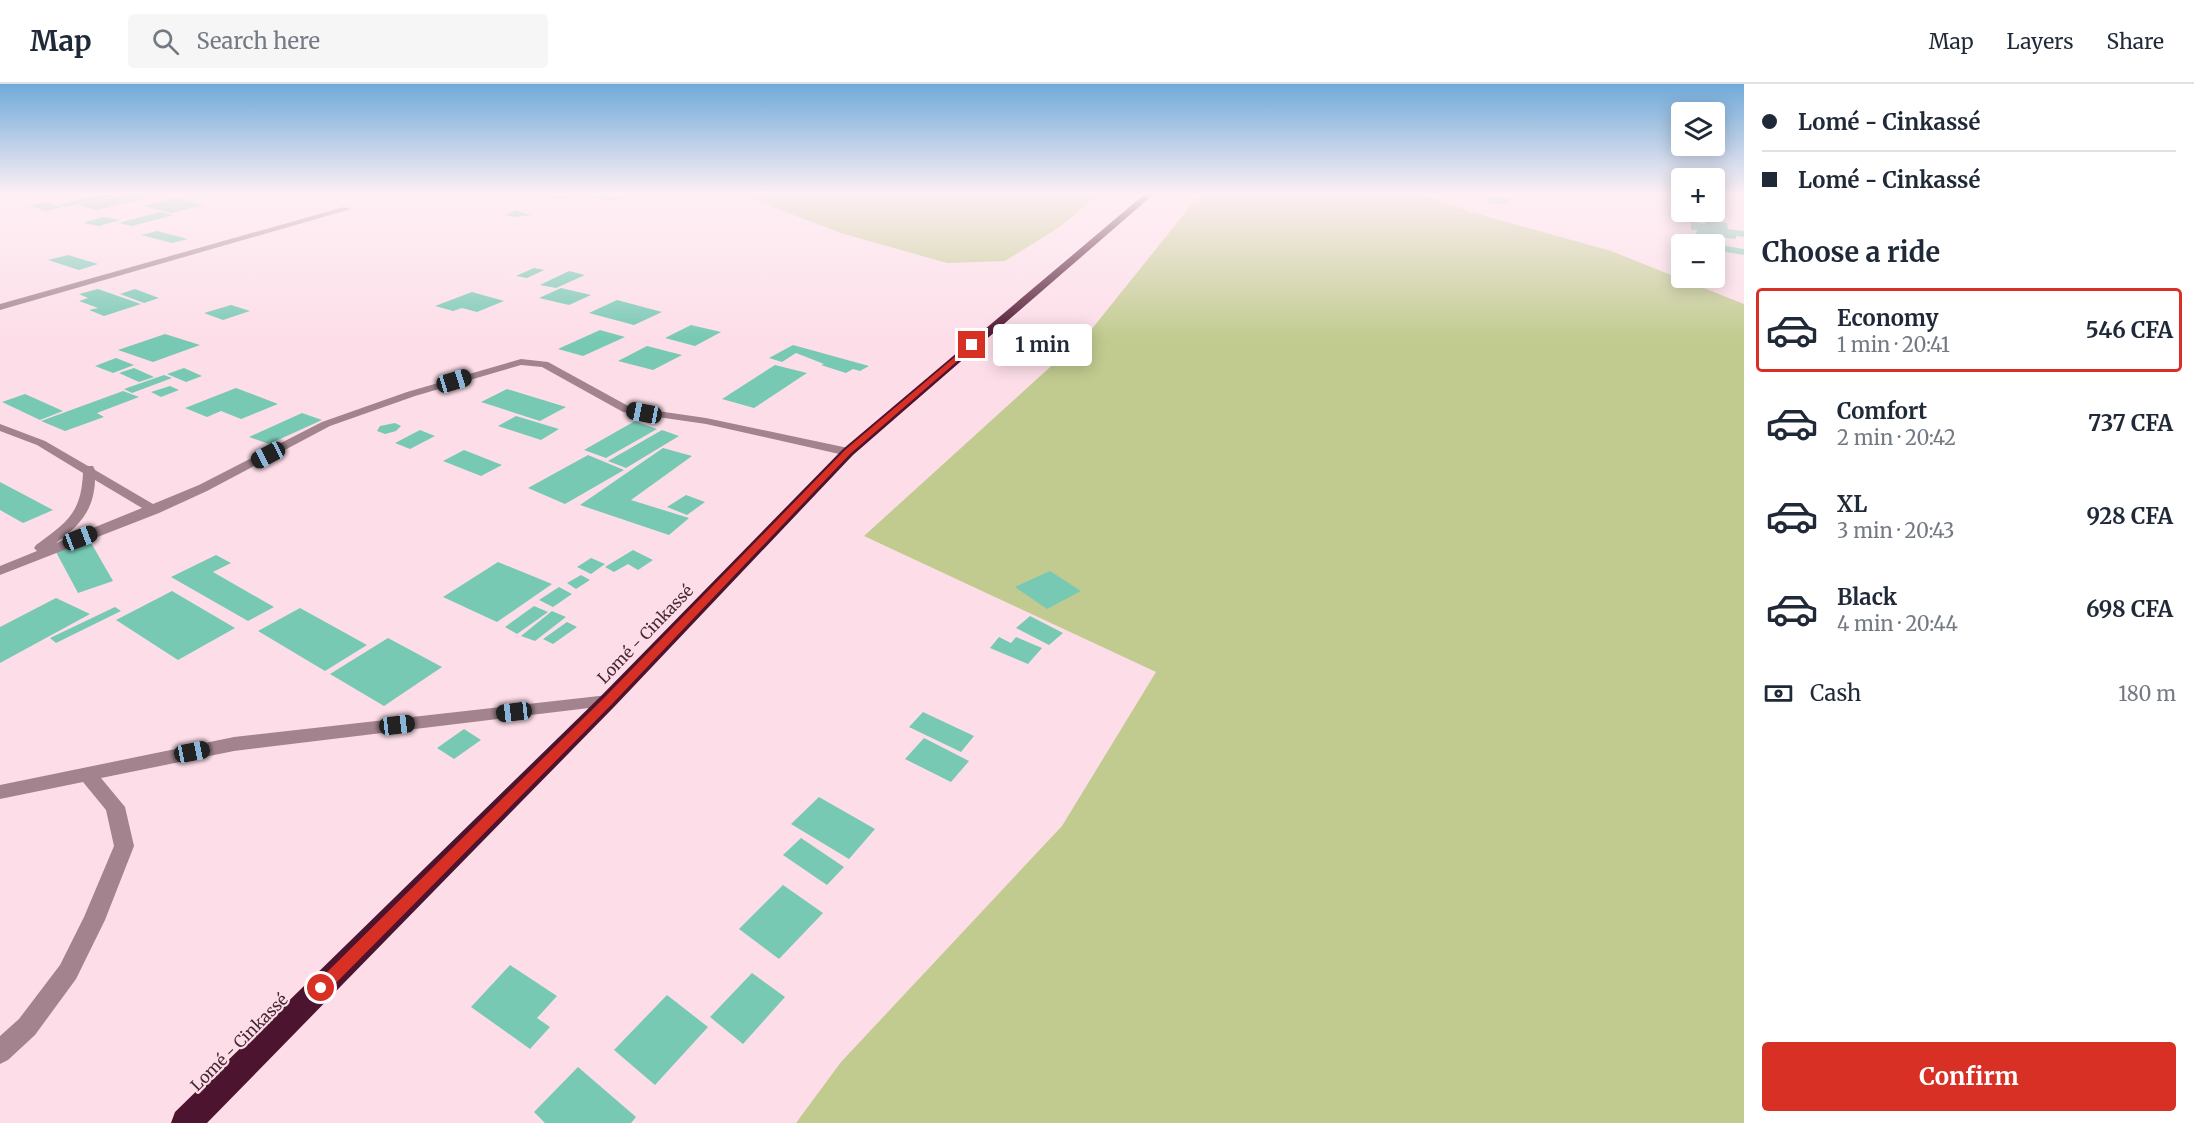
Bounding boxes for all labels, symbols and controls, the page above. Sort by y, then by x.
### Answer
search box [128,14,548,68]
text: Map [30,23,92,59]
icon: search [149,25,182,58]
text: Search here [197,27,320,55]
text: Map [1929,28,1974,55]
text: Layers [2007,28,2074,55]
text: Share [2107,28,2164,55]
map controls [1671,102,1725,288]
button: layers [1671,102,1725,156]
text: Lomé - Cinkassé [1798,108,1980,136]
text: Lomé - Cinkassé [1798,166,1980,194]
button: + [1671,168,1725,222]
button: − [1671,234,1725,288]
text: Choose a ride [1762,235,1940,269]
icon: car [1765,303,1819,357]
text: Economy [1837,304,1938,332]
text: 546 CFA [2086,316,2173,344]
callout: 1 min [993,324,1092,366]
route end [958,331,985,358]
text: 1 min [1015,332,1070,357]
text: 1 min · 20:41 [1837,332,1950,357]
car [434,367,474,395]
icon: car [1765,396,1819,450]
text: Comfort [1837,397,1927,425]
car [625,401,663,425]
text: 737 CFA [2088,409,2173,437]
text: 2 min · 20:42 [1837,425,1956,450]
car [248,439,288,471]
icon: car [1765,489,1819,543]
text: XL [1837,490,1867,518]
text: 928 CFA [2086,502,2173,530]
text: 3 min · 20:43 [1837,518,1954,543]
car [60,523,100,553]
street label: Lomé - Cinkassé [593,581,697,687]
icon: car [1765,582,1819,636]
text: Black [1837,583,1897,611]
text: 698 CFA [2086,595,2173,623]
text: 4 min · 20:44 [1837,611,1958,636]
icon: cash [1762,677,1795,710]
text: Cash [1810,679,1861,707]
text: 180 m [2118,681,2176,706]
car [495,701,533,723]
car [378,714,416,736]
car [173,740,211,764]
route start [307,974,334,1001]
street label: Lomé - Cinkassé [186,989,292,1095]
button: Confirm [1762,1042,2176,1111]

